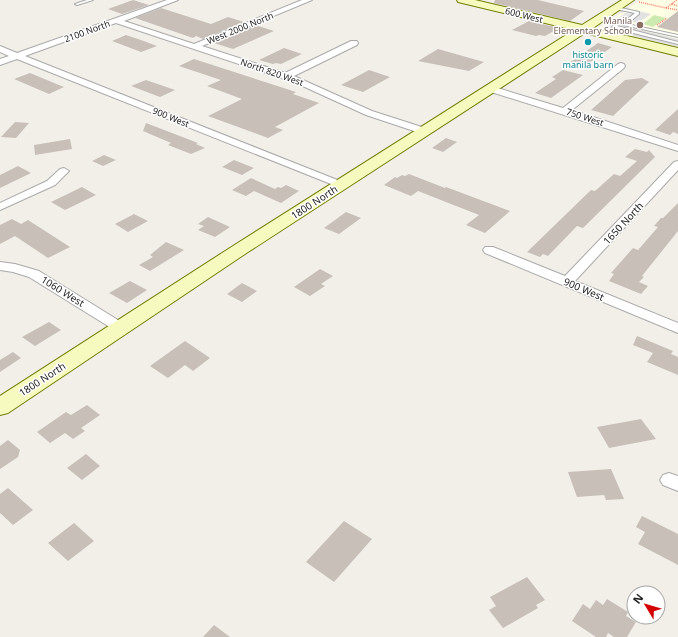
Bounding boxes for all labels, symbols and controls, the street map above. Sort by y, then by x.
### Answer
street label: 600 West [504,4,545,26]
street label: West 2000 North [205,9,275,47]
place label: Manila Elementary School [554,14,632,37]
street label: 2100 North [62,17,112,45]
marker: Manila Elementary School [635,20,645,30]
marker: historic manila barn [583,37,593,47]
place label: historic manila barn [563,48,613,71]
street label: North 820 West [239,55,306,89]
street label: 900 West [151,104,192,131]
street label: 750 West [565,105,606,129]
street label: 1800 North [288,182,340,222]
street label: 1650 North [600,199,646,247]
street label: 1060 West [39,272,88,310]
street label: 900 West [562,274,607,304]
street label: 1800 North [16,359,68,399]
north arrow [626,585,666,625]
text: N [629,590,646,607]

